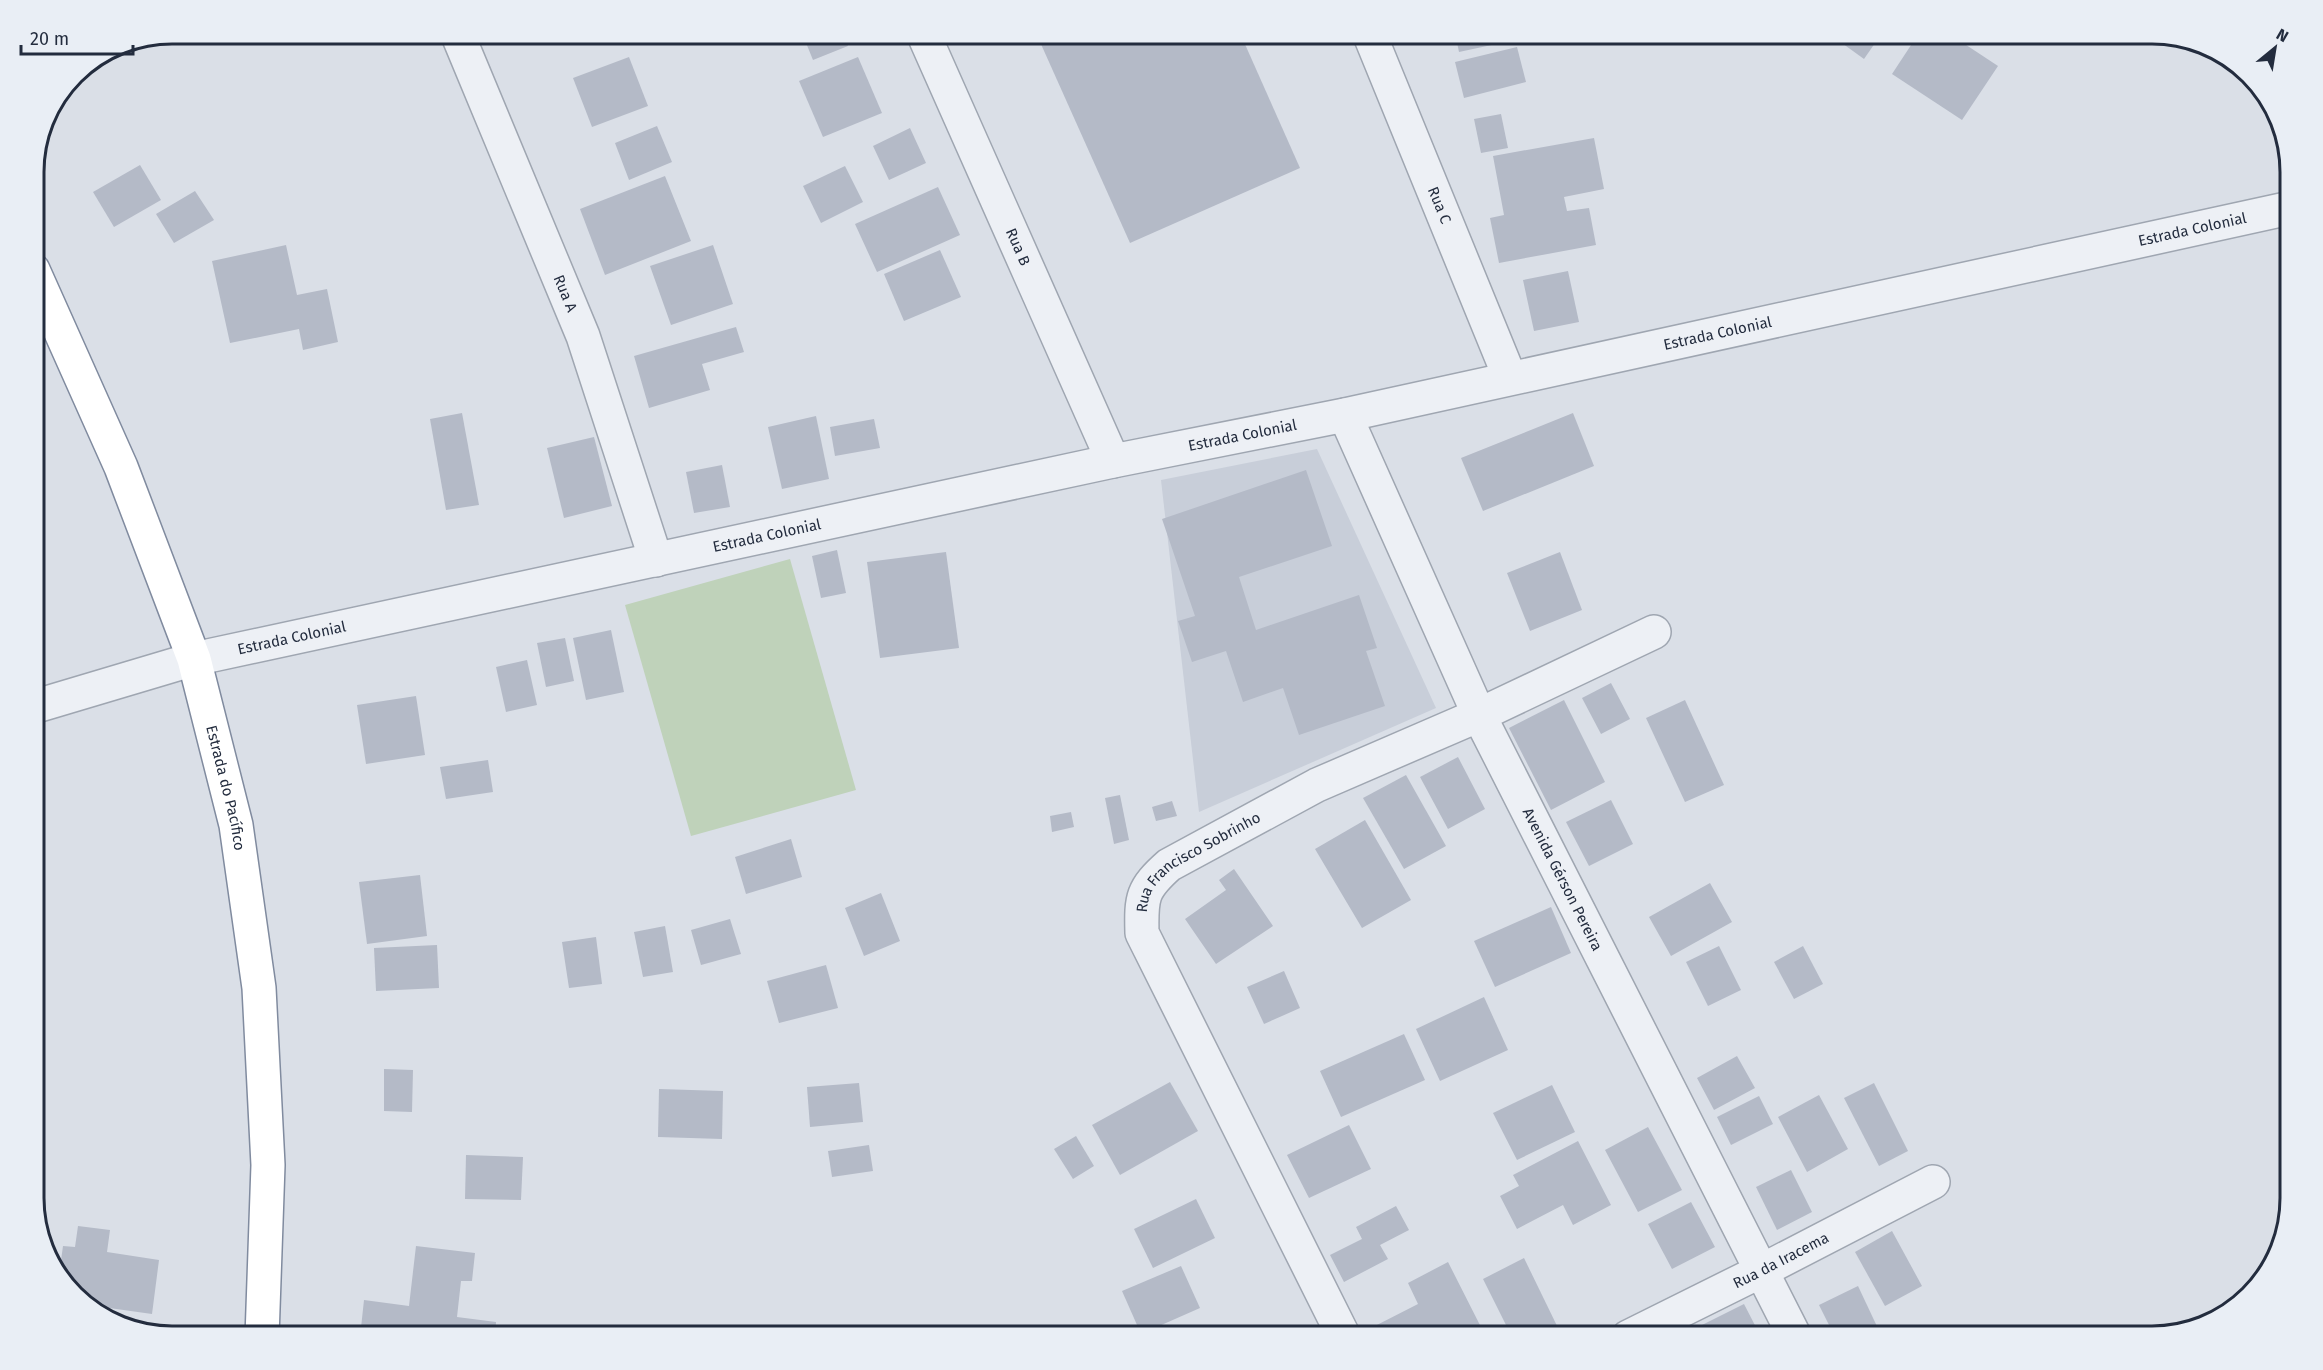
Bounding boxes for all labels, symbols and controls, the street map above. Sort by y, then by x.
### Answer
scale bar [21,18,134,56]
north arrow [2245,18,2305,78]
text: N [2273,25,2292,46]
text: 20 m [30,28,69,50]
street label: Rua C [1424,184,1455,227]
street label: Estrada Colonial [2136,209,2249,250]
street label: Rua B [1002,225,1034,268]
street label: Rua A [550,272,581,315]
street label: Estrada Colonial [1662,313,1774,354]
street label: Estrada Colonial [1186,416,1299,455]
street label: Estrada Colonial [711,515,823,556]
street label: Estrada Colonial [236,617,348,658]
street label: Estrada do Pacífico [202,723,249,852]
street label: Avenida Gérson Pereira [1519,805,1606,954]
street label: Rua Francisco Sobrinho [1133,808,1264,913]
street label: Rua da Iracema [1730,1229,1832,1292]

